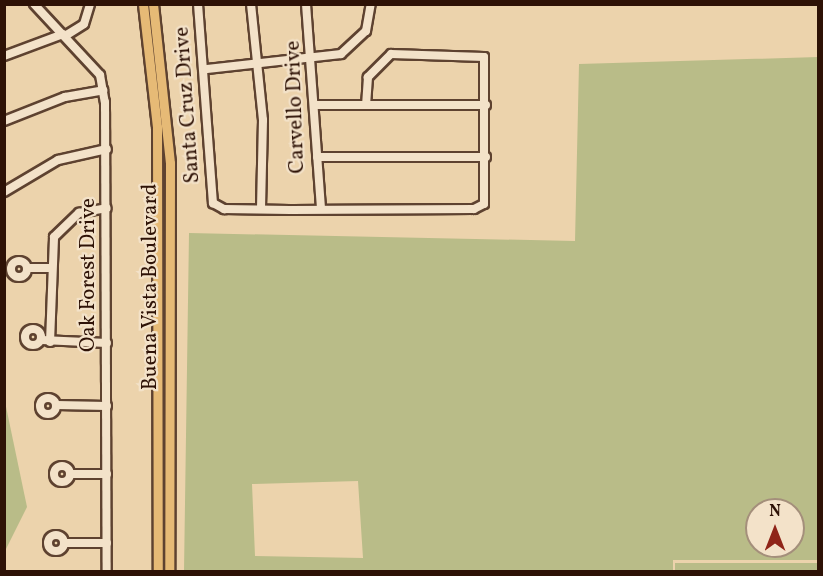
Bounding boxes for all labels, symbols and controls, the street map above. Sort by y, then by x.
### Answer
street label: Santa Cruz Drive [170,26,206,184]
street label: Carvello Drive [281,40,311,174]
street label: Buena Vista Boulevard [138,183,164,391]
street label: Oak Forest Drive [76,198,102,352]
north arrow [745,498,805,558]
text: N [769,501,781,523]

